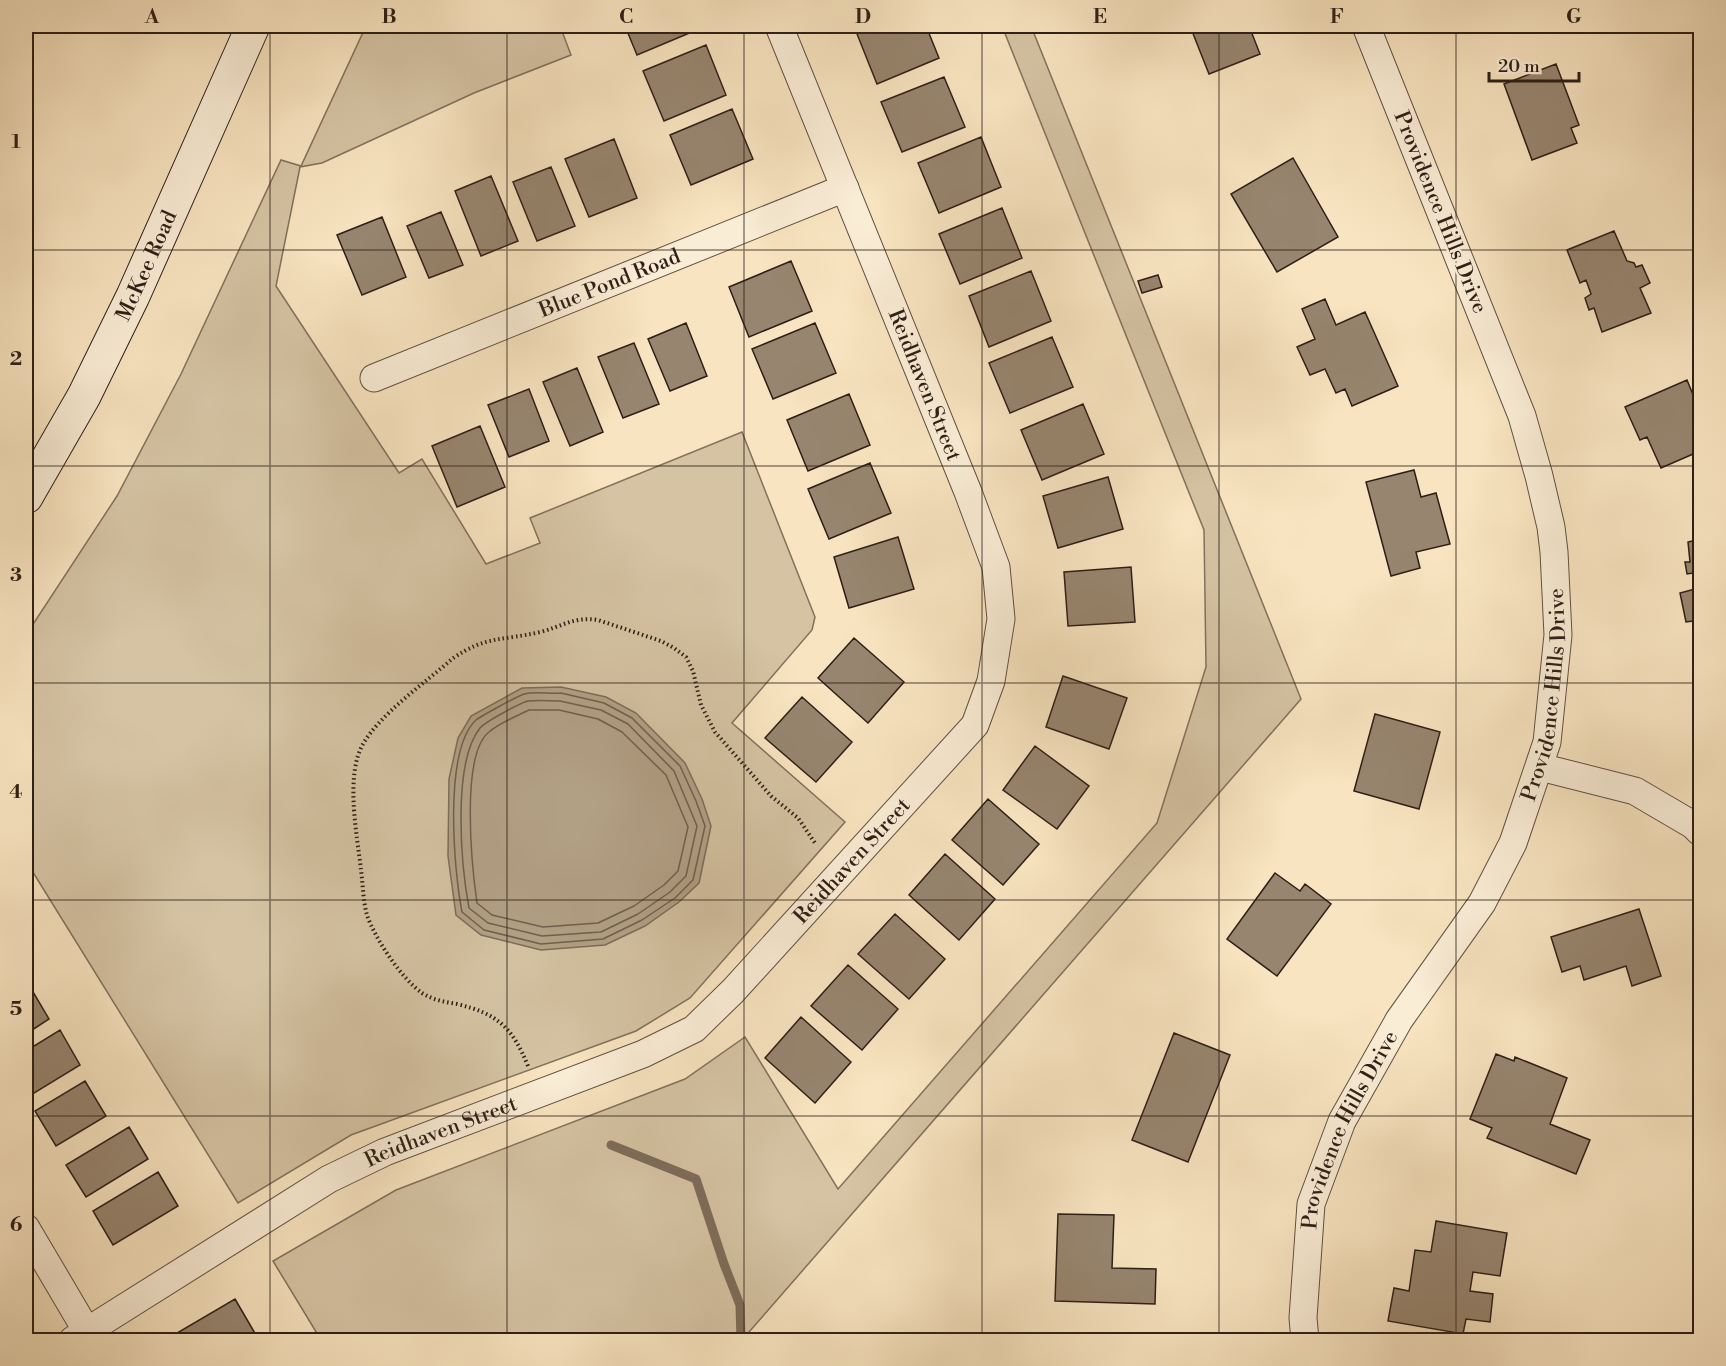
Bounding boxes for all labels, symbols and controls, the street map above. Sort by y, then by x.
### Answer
text: A [144,5,160,30]
text: B [381,5,397,30]
text: C [619,5,633,30]
text: D [855,5,871,30]
text: E [1093,5,1107,30]
text: F [1330,5,1344,30]
text: G [1566,5,1582,30]
scale bar [1489,45,1579,83]
text: 20 m [1498,55,1540,78]
street label: Providence Hills Drive [1388,107,1493,317]
text: 1 [11,130,21,155]
street label: McKee Road [111,207,183,326]
street label: Blue Pond Road [534,244,684,324]
street label: Reidhaven Street [882,306,967,466]
text: 2 [10,347,22,372]
text: 3 [10,563,22,588]
street label: Providence Hills Drive [1516,588,1572,805]
text: 4 [9,780,23,805]
street label: Reidhaven Street [788,792,917,930]
text: 5 [10,997,22,1022]
street label: Providence Hills Drive [1297,1026,1404,1230]
street label: Reidhaven Street [361,1091,522,1174]
text: 6 [10,1213,23,1238]

